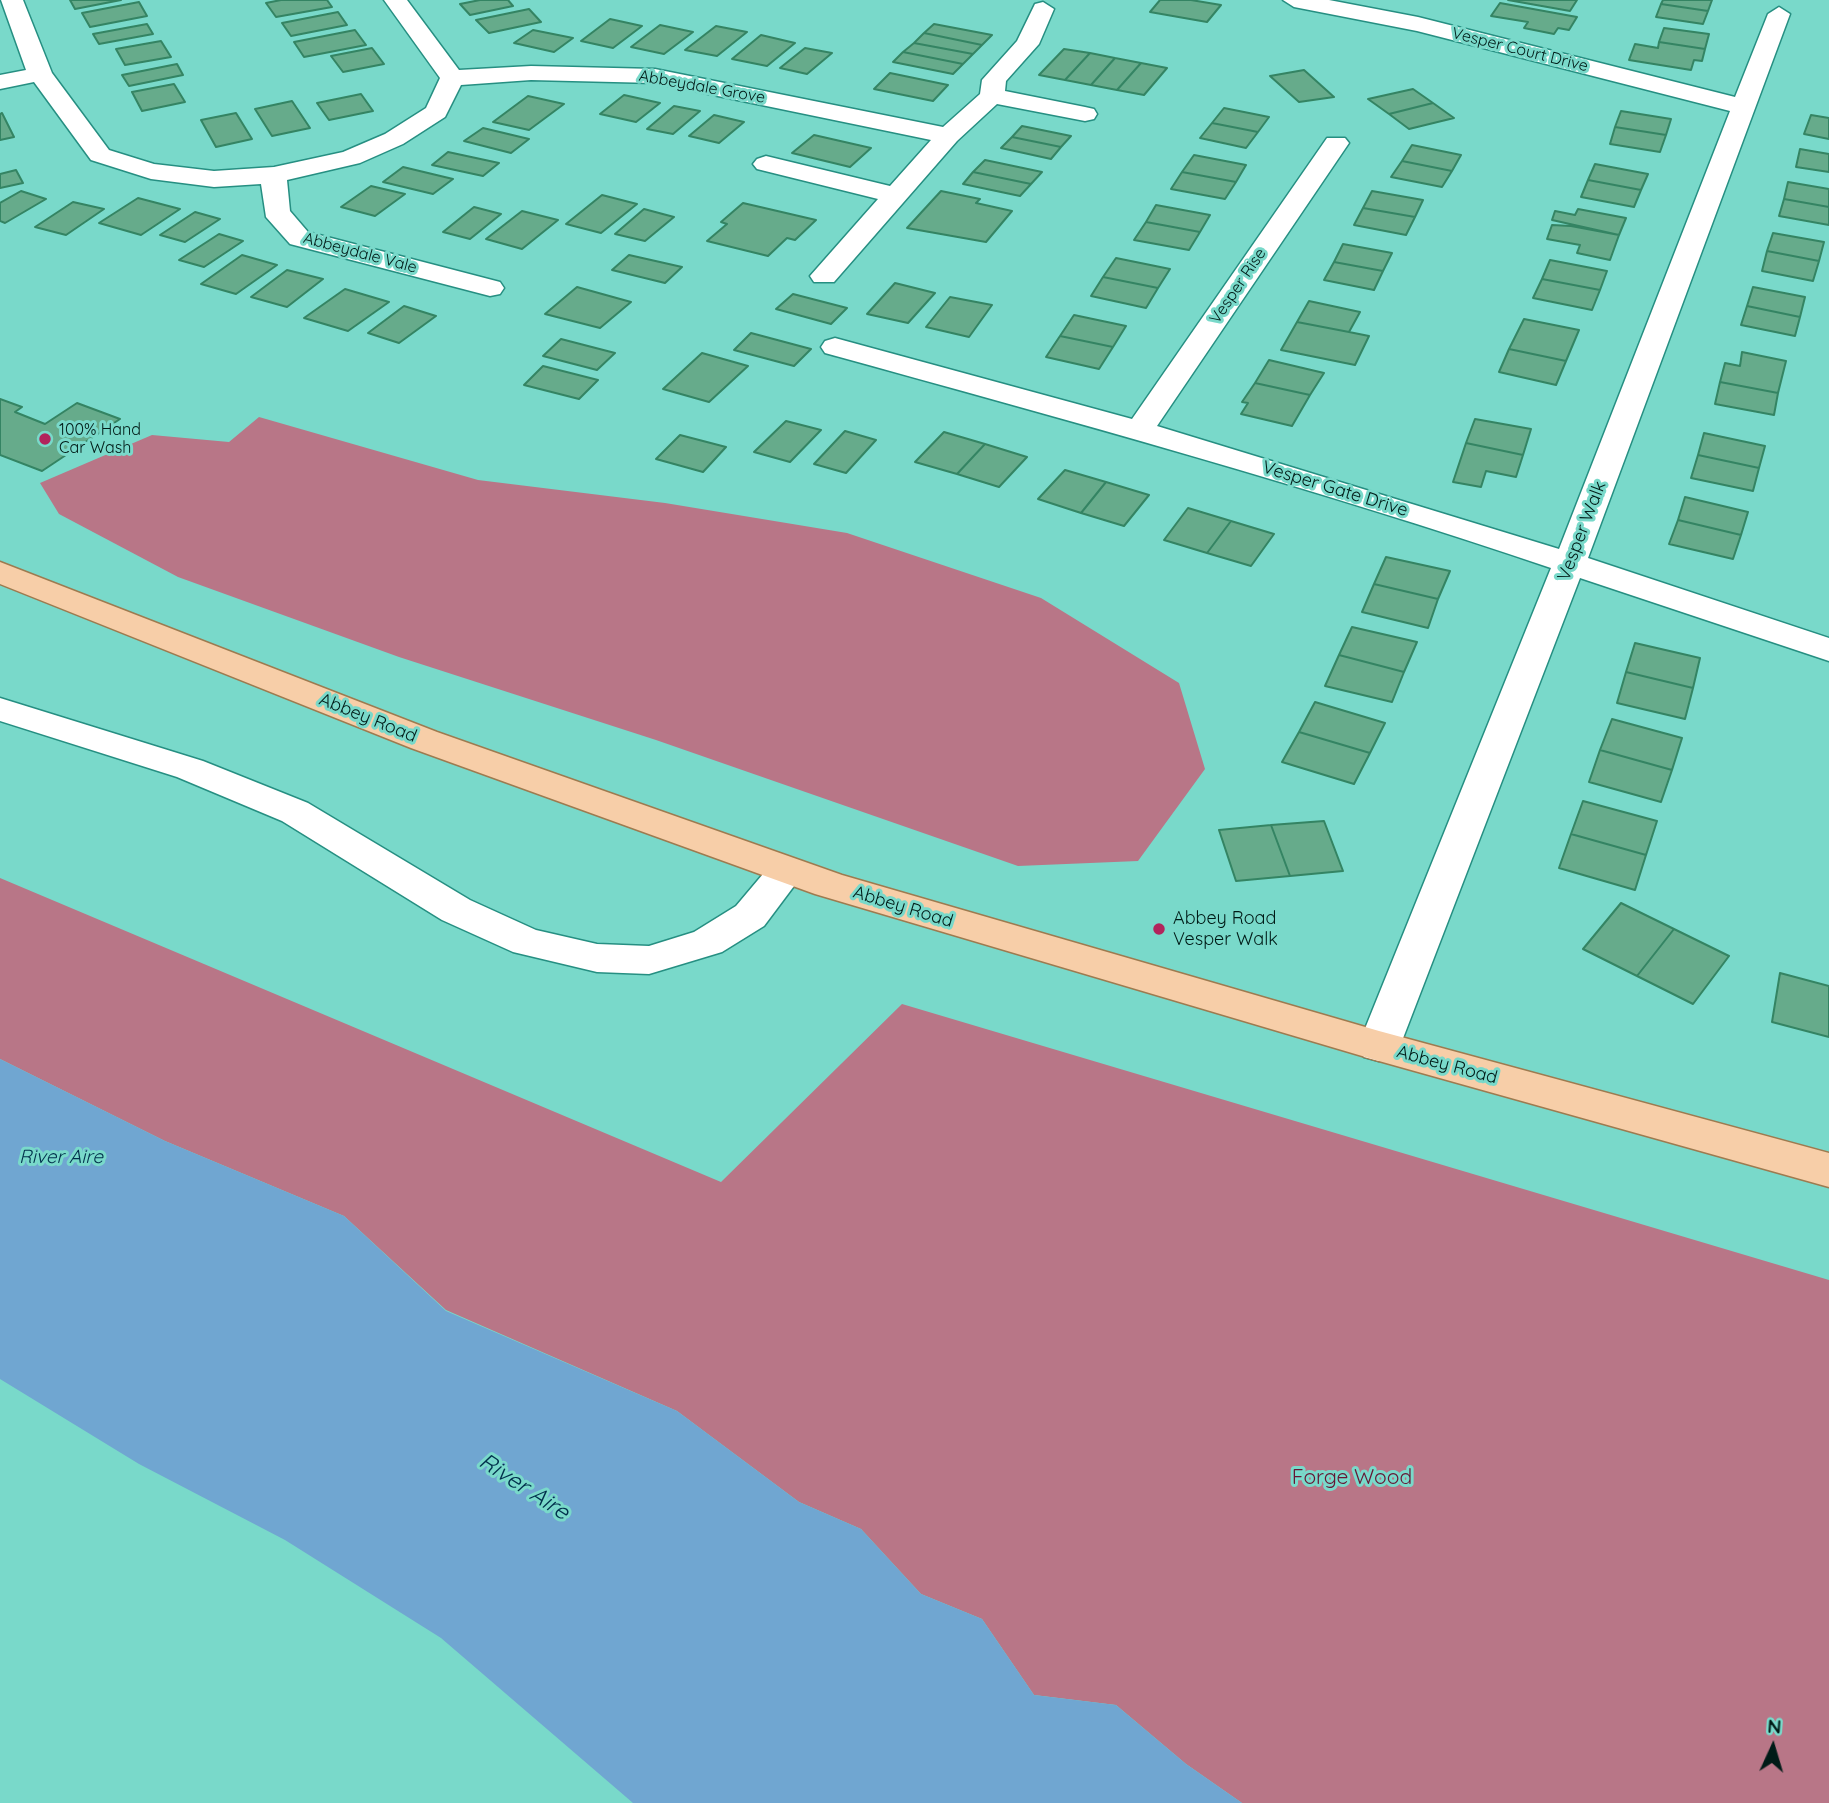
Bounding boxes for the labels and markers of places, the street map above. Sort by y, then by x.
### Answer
place label: 100% Hand Car Wash [59,420,141,458]
marker: 100% Hand Car Wash [37,431,53,447]
place label: Abbey Road Vesper Walk [1173,908,1278,950]
marker: Abbey Road Vesper Walk [1151,921,1167,937]

